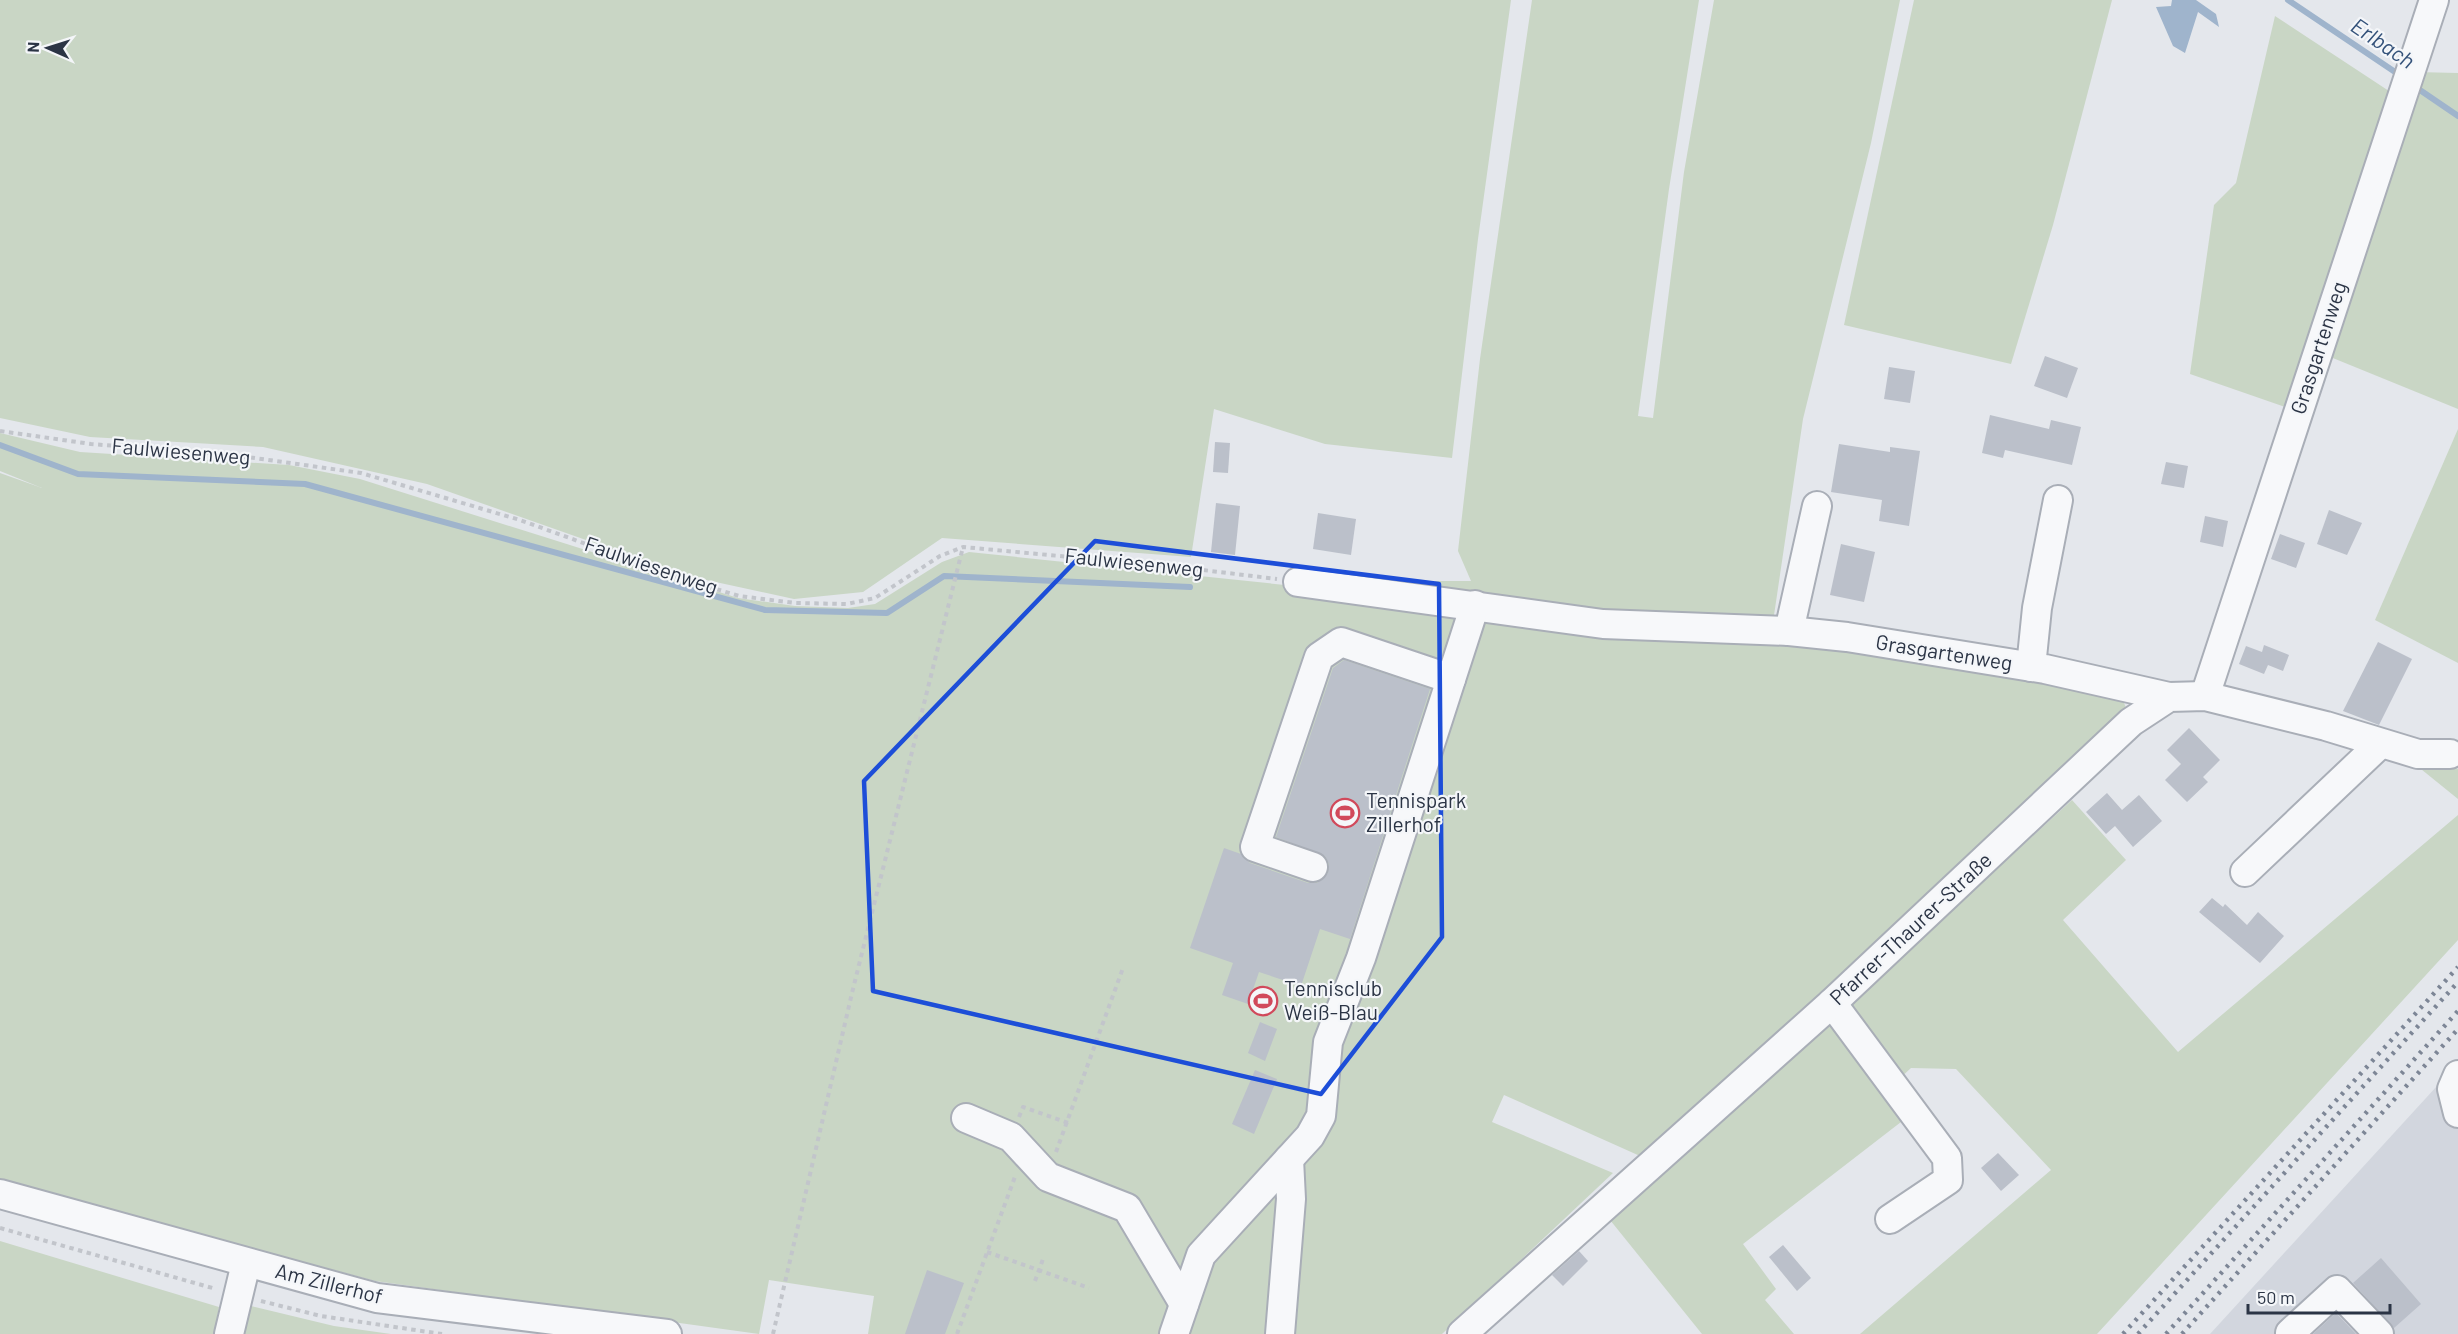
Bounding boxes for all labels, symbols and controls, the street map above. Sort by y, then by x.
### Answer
water label: Erlbach [2347,11,2420,73]
north arrow [18,18,78,78]
text: N [23,41,42,53]
street label: Grasgartenweg [2284,278,2351,417]
street label: Faulwiesenweg [111,432,252,469]
street label: Faulwiesenweg [582,530,721,599]
street label: Faulwiesenweg [1064,542,1205,581]
street label: Grasgartenweg [1874,628,2014,675]
place label: Tennispark Zillerhof [1366,787,1466,836]
sports icon: Tennispark Zillerhof [1329,797,1361,829]
street label: Pfarrer-Thaurer-Straße [1824,846,1996,1009]
place label: Tennisclub Weiß-Blau [1284,975,1382,1024]
sports icon: Tennisclub Weiß-Blau [1247,985,1279,1017]
street label: Am Zillerhof [273,1257,386,1308]
scale bar [2248,1277,2390,1315]
text: 50 m [2257,1286,2295,1308]

